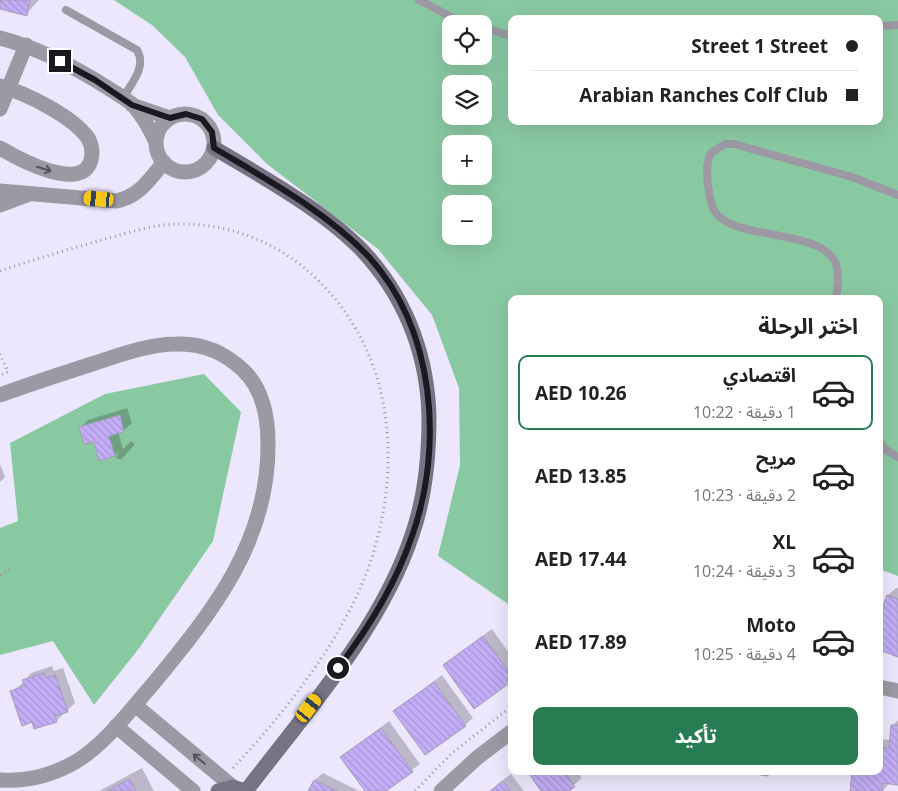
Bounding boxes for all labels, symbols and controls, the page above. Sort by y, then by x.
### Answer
map controls [442,15,492,245]
button: locate [442,15,492,65]
text: Street 1 Street [691,33,828,59]
route end [49,50,71,72]
button: layers [442,75,492,125]
text: Arabian Ranches Colf Club [579,82,828,108]
button: + [442,135,492,185]
one-way arrow [36,164,52,174]
car [83,190,114,208]
button: − [442,195,492,245]
text: اختر الرحلة [758,310,858,340]
text: اقتصادي [723,362,796,388]
icon: car [811,370,856,415]
text: AED 10.26 [535,380,627,406]
text: 1 دقيقة · 10:22 [693,401,796,423]
text: مريح [756,445,796,471]
icon: car [811,453,856,498]
text: AED 13.85 [535,463,627,489]
text: 2 دقيقة · 10:23 [693,484,796,506]
text: XL [773,529,796,555]
icon: car [811,536,856,581]
text: AED 17.44 [535,546,627,572]
text: 3 دقيقة · 10:24 [693,560,796,582]
text: Moto [746,612,796,638]
icon: car [811,619,856,664]
text: AED 17.89 [535,629,627,655]
text: 4 دقيقة · 10:25 [693,643,796,665]
route start [327,657,349,679]
car [293,692,324,724]
button: تأكيد [533,707,858,765]
one-way arrow [193,753,206,764]

